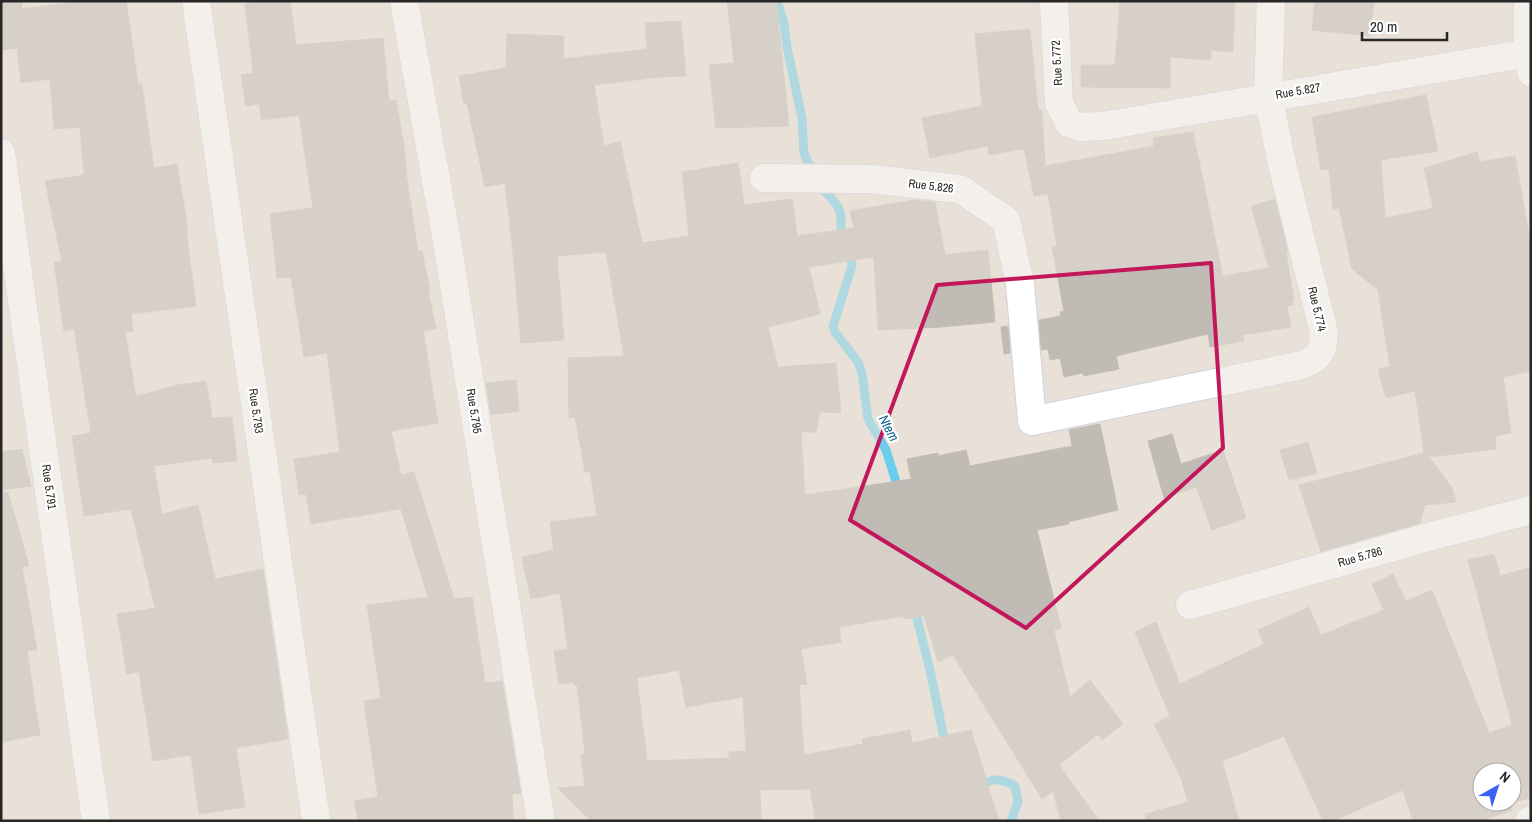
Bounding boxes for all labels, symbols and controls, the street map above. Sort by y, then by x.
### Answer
scale bar [1362,10,1447,42]
text: 20 m [1370,16,1397,37]
street label: Rue 5.772 [1048,40,1066,86]
street label: Rue 5.827 [1274,79,1322,103]
street label: Rue 5.826 [907,175,955,197]
street label: Rue 5.774 [1304,285,1330,333]
street label: Rue 5.793 [245,387,267,435]
street label: Rue 5.795 [463,387,486,435]
water label: Ntem [875,412,903,444]
street label: Rue 5.791 [38,463,60,511]
street label: Rue 5.786 [1336,543,1384,571]
north arrow [1472,762,1522,812]
text: N [1496,767,1514,787]

